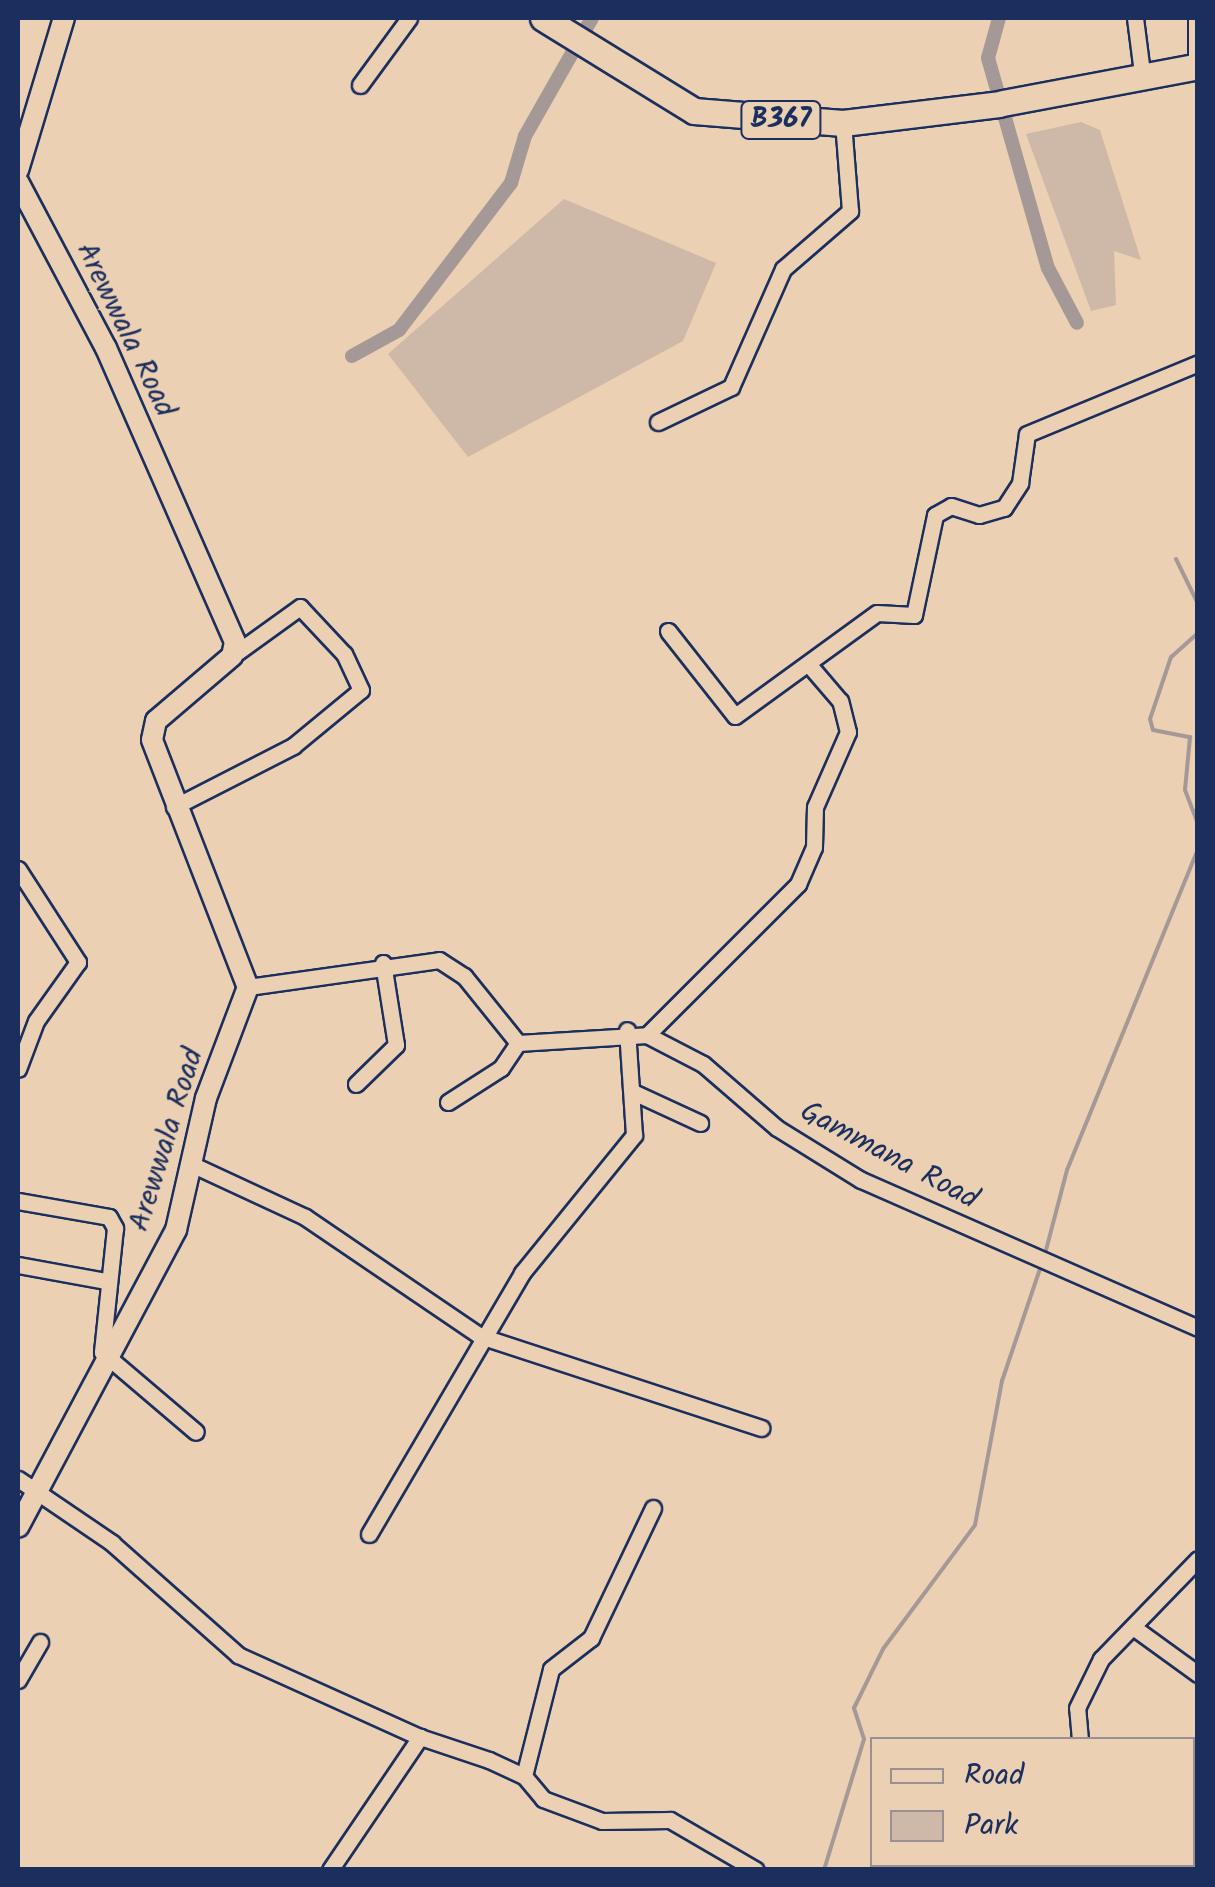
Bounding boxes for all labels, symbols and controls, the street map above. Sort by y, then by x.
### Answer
road number: B367 [738,97,824,143]
street label: Arewwala Road [67,237,183,423]
street label: Arewwala Road [122,1044,212,1236]
street label: Gammana Road [794,1094,984,1218]
legend [870,1737,1195,1867]
text: Road [964,1752,1024,1800]
text: Park [964,1802,1018,1850]

